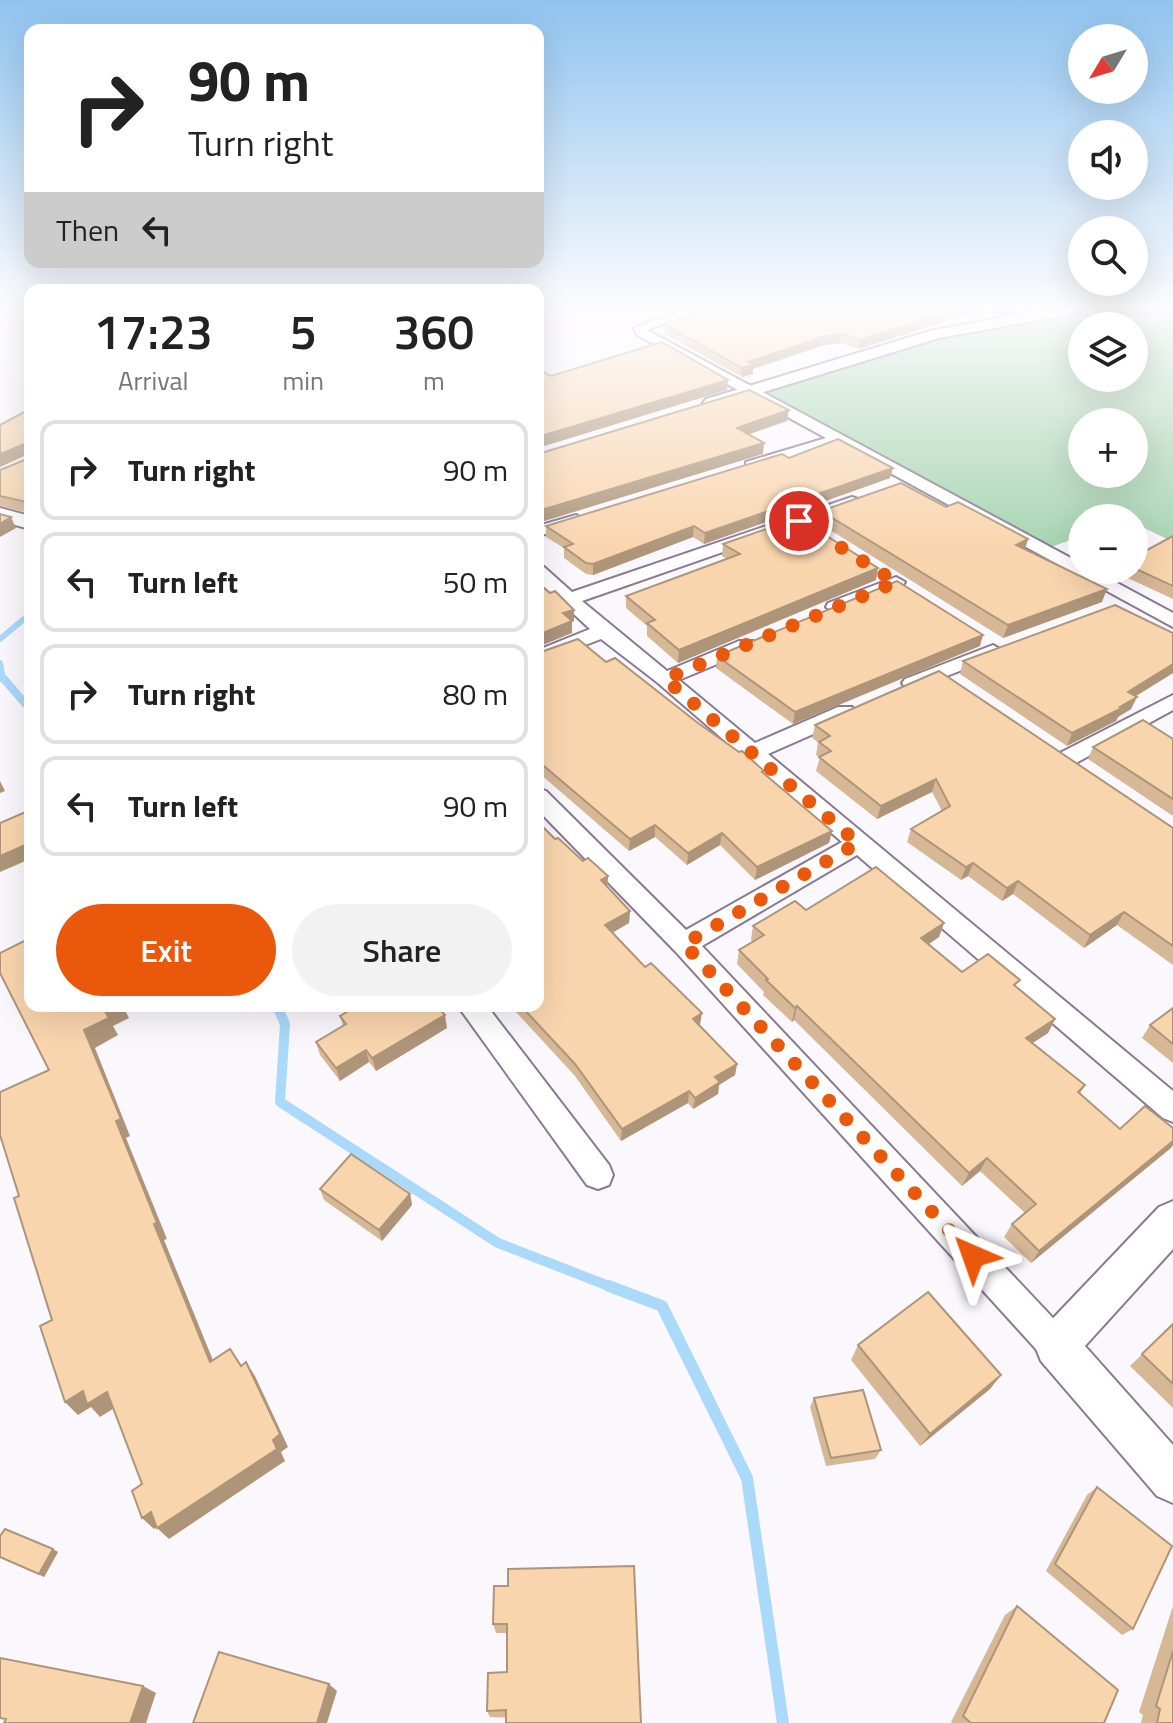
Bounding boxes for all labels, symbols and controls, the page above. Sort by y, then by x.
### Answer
north arrow [1068,24,1148,104]
map controls [1068,24,1148,584]
text: 90 m [188,38,310,123]
icon: right [56,56,160,160]
text: Turn right [188,115,333,170]
button: sound [1068,120,1148,200]
text: Then [56,207,119,253]
icon: left [135,208,179,252]
button: search [1068,216,1148,296]
text: 17:23 [94,295,213,368]
text: 5 [290,295,317,368]
text: 360 [394,295,474,368]
button: layers [1068,312,1148,392]
text: Arrival [118,361,188,400]
text: min [282,361,324,400]
text: m [423,361,445,400]
button: + [1068,408,1148,488]
text: Turn right [128,447,256,493]
text: 90 m [443,447,508,493]
icon: right [60,448,104,492]
pin [765,487,833,555]
icon: arrive [777,499,821,543]
button: − [1068,504,1148,584]
text: Turn left [128,559,238,605]
text: 50 m [443,559,508,605]
icon: left [60,560,104,604]
text: Turn right [128,671,256,717]
text: 80 m [443,671,508,717]
icon: right [60,672,104,716]
text: Turn left [128,783,238,829]
text: 90 m [443,783,508,829]
icon: left [60,784,104,828]
button: Exit [56,904,276,996]
button: Share [292,904,512,996]
position arrow [931,1214,1015,1298]

